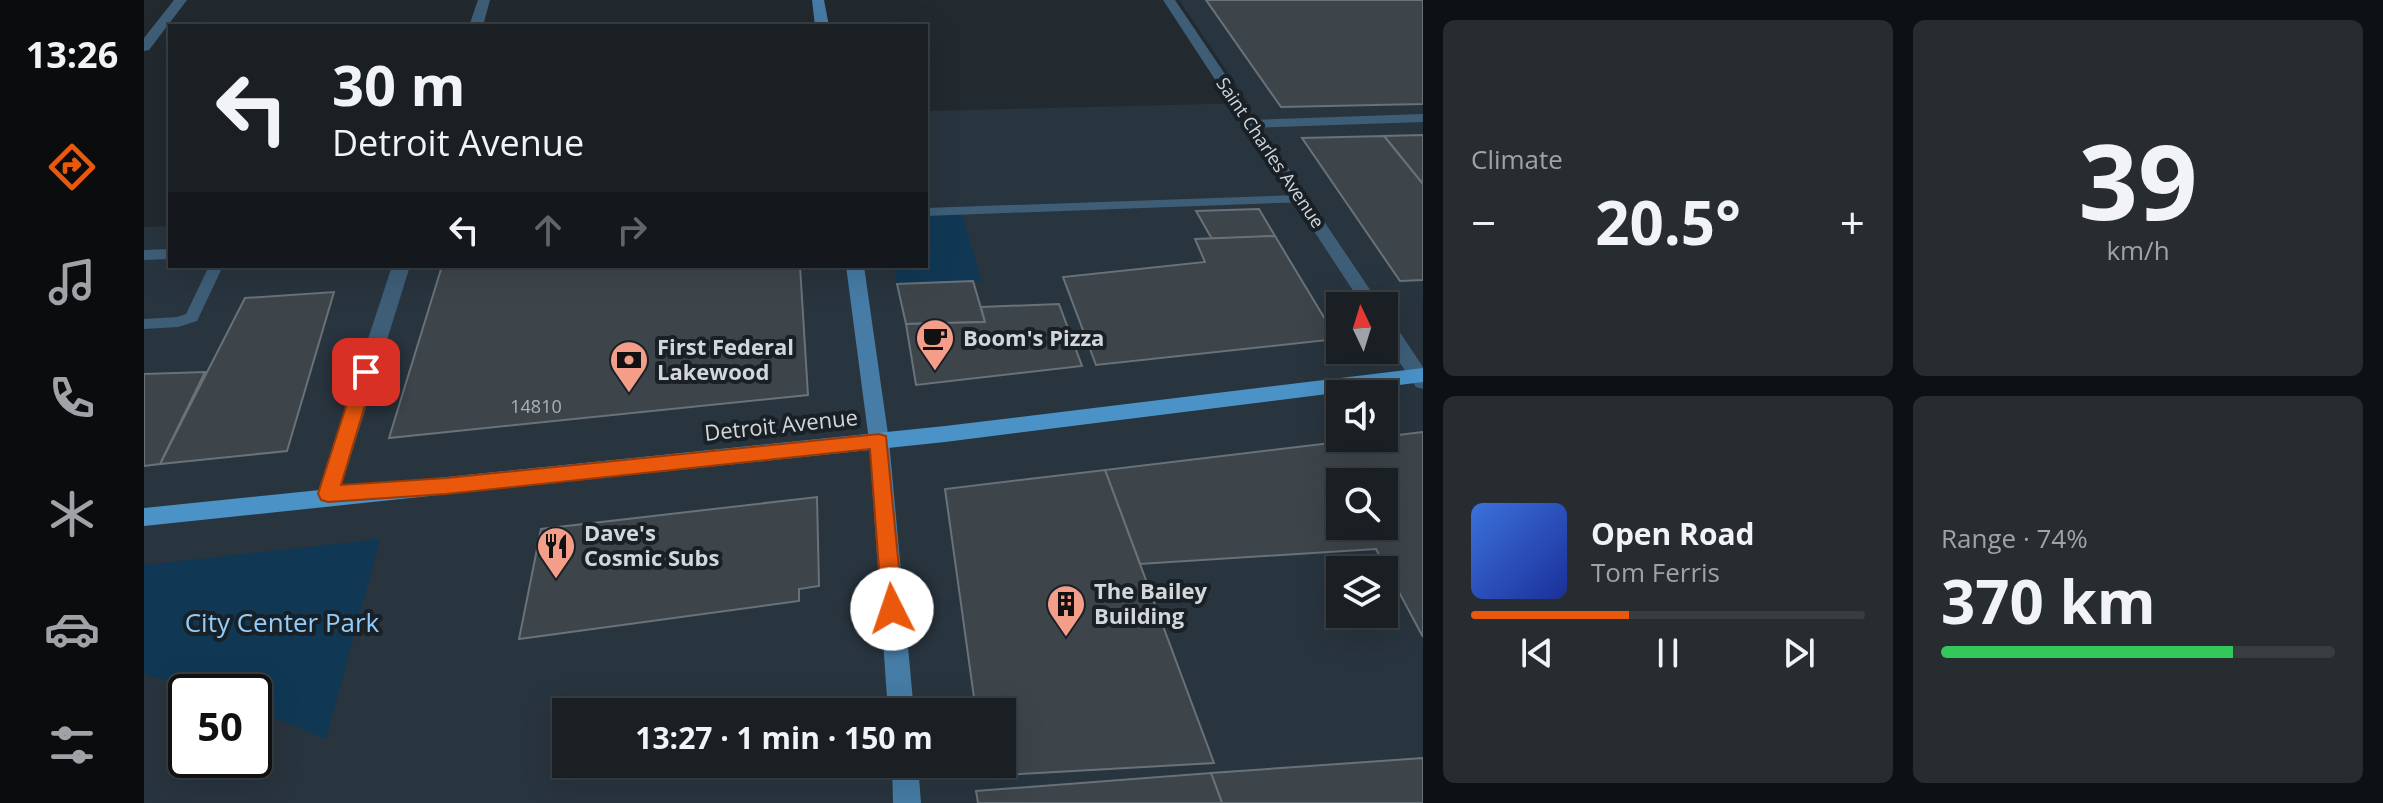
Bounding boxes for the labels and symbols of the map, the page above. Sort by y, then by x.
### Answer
street label: Saint Charles Avenue [1211,72,1330,232]
north arrow [1326,292,1398,364]
cafe icon: Boom's Pizza [914,317,956,372]
place label: Boom's Pizza [963,322,1104,352]
place label: First Federal Lakewood [657,331,794,386]
pin [332,338,400,406]
bank icon: First Federal Lakewood [608,339,650,394]
house number: 14810 [510,394,562,418]
street label: Detroit Avenue [703,401,859,447]
place label: Dave's Cosmic Subs [584,517,719,572]
restaurant icon: Dave's Cosmic Subs [535,525,577,580]
position arrow [850,567,934,651]
place label: The Bailey Building [1094,575,1207,630]
building icon: The Bailey Building [1045,583,1087,638]
park label: City Center Park [185,604,380,640]
speed limit sign: 50 [168,674,272,778]

